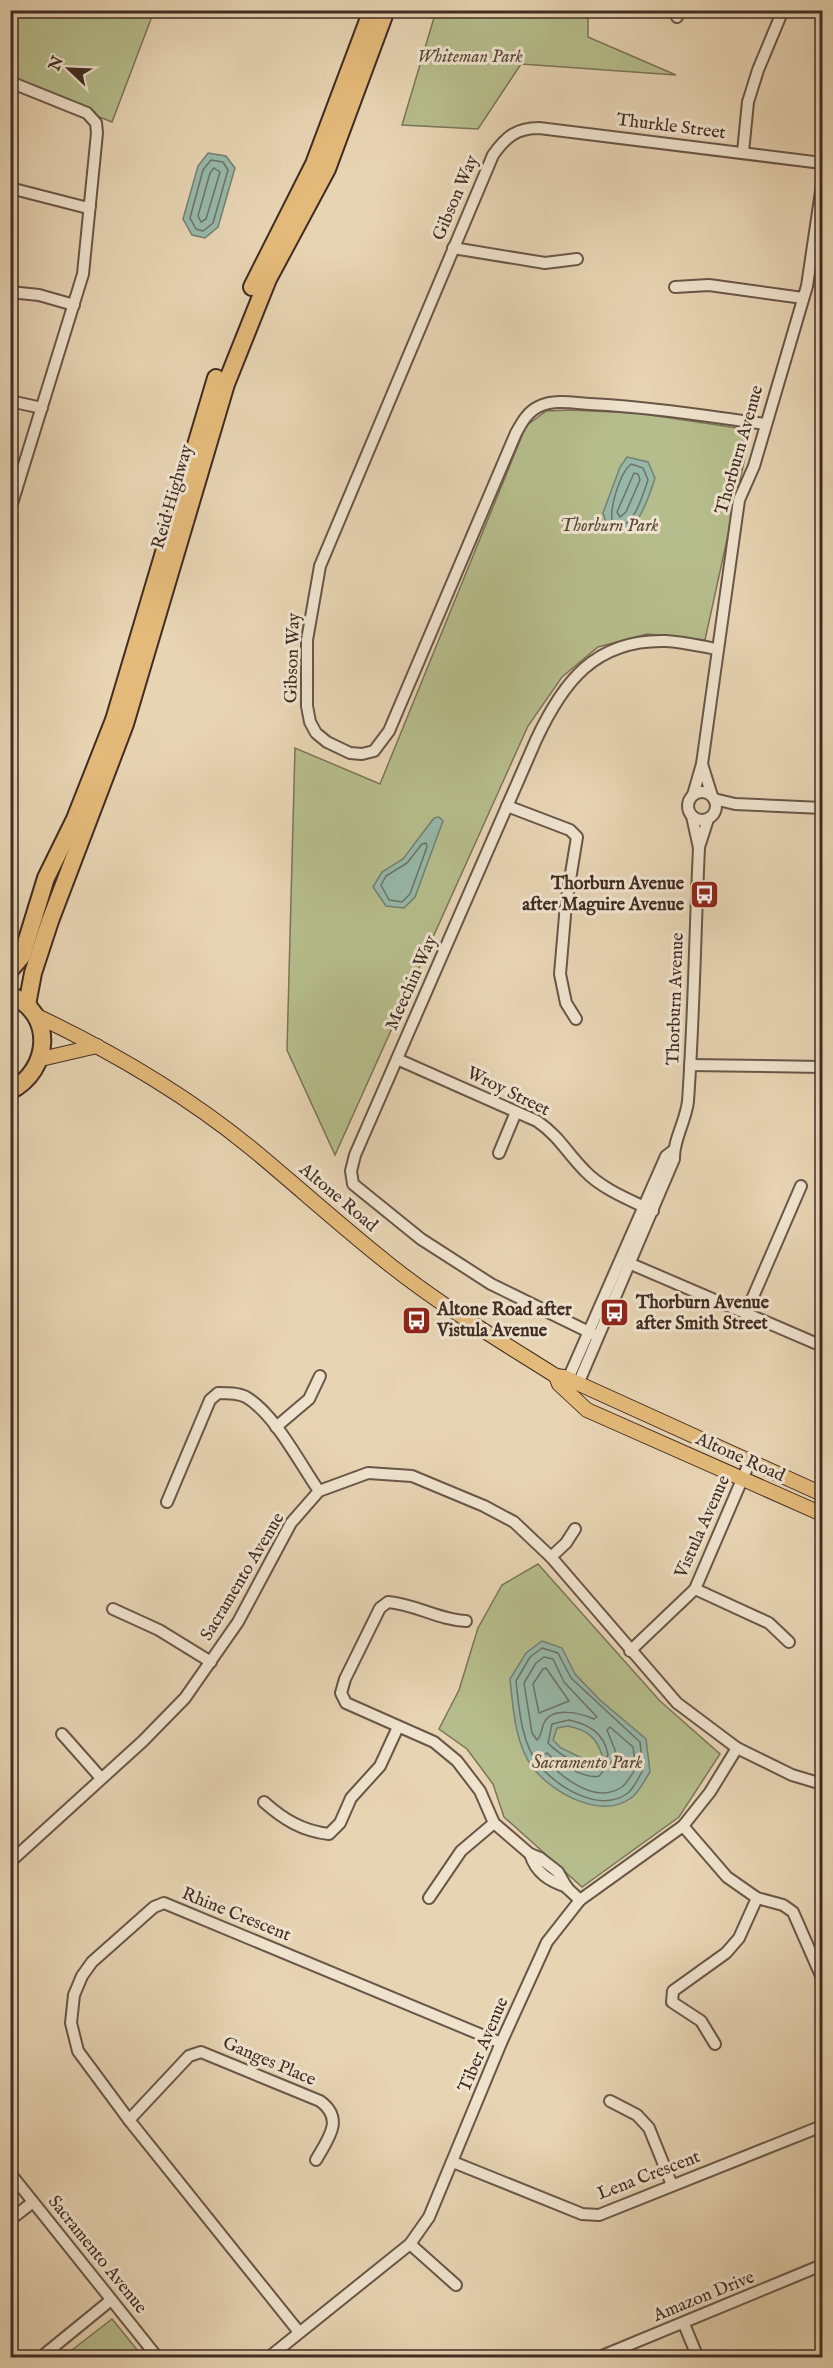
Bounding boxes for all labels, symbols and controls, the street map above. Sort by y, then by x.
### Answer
north arrow [39,39,99,99]
park label: Whiteman Park [417,46,523,69]
text: N [45,53,69,75]
street label: Thurkle Street [615,109,727,145]
street label: Gibson Way [428,152,484,244]
street label: Thorburn Avenue [711,383,769,517]
street label: Reid Highway [147,442,199,552]
park label: Thorburn Park [560,515,658,538]
street label: Gibson Way [280,612,306,704]
place label: Thorburn Avenue after Maguire Avenue [522,873,685,917]
bus stop icon: Thorburn Avenue after Maguire Avenue [689,878,721,910]
street label: Meechin Way [381,932,443,1034]
street label: Thorburn Avenue [662,932,690,1066]
street label: Wroy Street [463,1062,553,1122]
street label: Altone Road [293,1158,382,1238]
place label: Thorburn Avenue after Smith Street [635,1292,770,1336]
bus stop icon: Thorburn Avenue after Smith Street [599,1297,631,1329]
place label: Altone Road after Vistula Avenue [436,1299,572,1343]
bus stop icon: Altone Road after Vistula Avenue [400,1304,432,1336]
street label: Altone Road [691,1428,789,1488]
street label: Vistula Avenue [670,1472,736,1583]
street label: Sacramento Avenue [196,1509,290,1645]
park label: Sacramento Park [532,1752,642,1775]
street label: Rhine Crescent [178,1883,294,1947]
street label: Tiber Avenue [454,1994,514,2096]
street label: Ganges Place [219,2032,319,2092]
street label: Lena Crescent [594,2146,704,2206]
street label: Sacramento Avenue [42,2191,152,2319]
street label: Amazon Drive [649,2266,758,2328]

